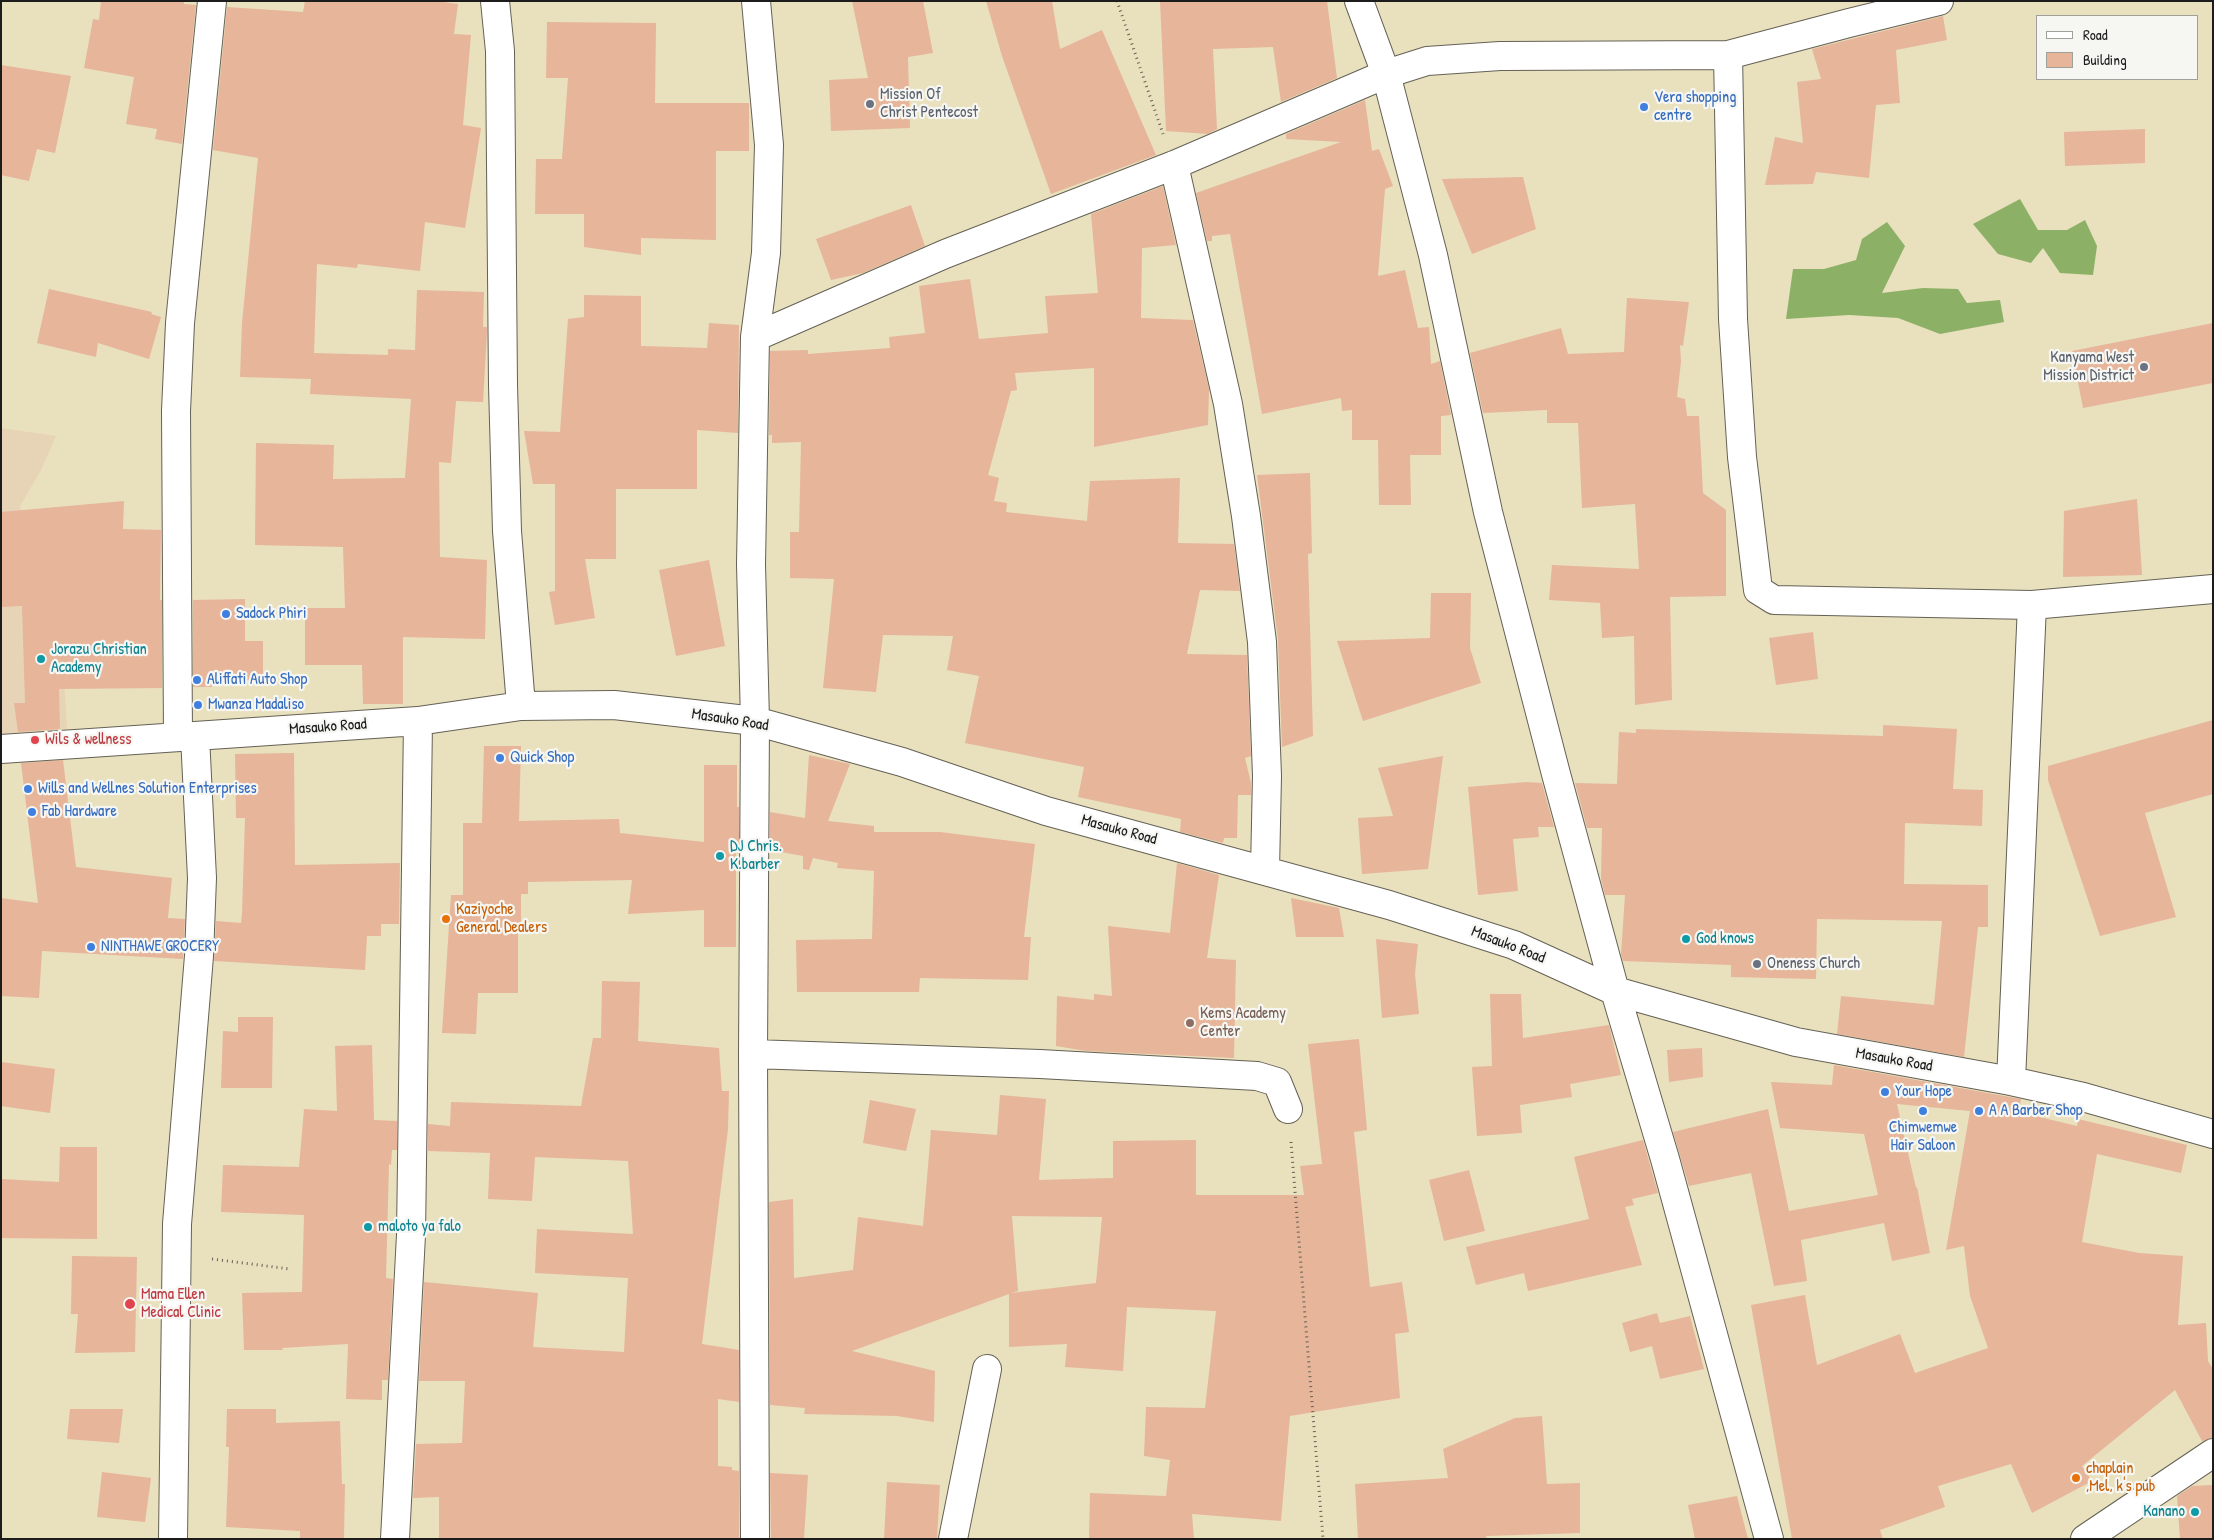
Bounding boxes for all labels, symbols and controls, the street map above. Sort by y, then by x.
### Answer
legend [2036,15,2199,80]
text: Road [2083,24,2108,45]
text: Building [2083,49,2127,70]
place label: Mission Of Christ Pentecost [880,85,978,123]
place label: Vera shopping centre [1654,88,1736,126]
marker: Mission Of Christ Pentecost [864,98,876,110]
marker: Vera shopping centre [1638,101,1650,113]
place label: Kanyama West Mission District [2043,348,2134,386]
marker: Kanyama West Mission District [2138,361,2150,373]
place label: Sadock Phiri [236,604,307,624]
marker: Sadock Phiri [220,608,232,620]
place label: Jorazu Christian Academy [51,640,147,678]
marker: Jorazu Christian Academy [35,653,47,665]
place label: Aliffati Auto Shop [207,670,307,690]
marker: Aliffati Auto Shop [191,674,203,686]
place label: Mwanza Madaliso [208,695,304,715]
marker: Mwanza Madaliso [192,699,204,711]
street label: Masauko Road [690,704,770,736]
street label: Masauko Road [289,715,367,739]
place label: Wils & wellness [45,730,131,750]
marker: Wils & wellness [29,734,41,746]
place label: Quick Shop [510,748,574,768]
marker: Quick Shop [494,752,506,764]
place label: Wills and Wellnes Solution Enterprises [38,779,257,799]
marker: Wills and Wellnes Solution Enterprises [22,783,34,795]
place label: Fab Hardware [42,802,117,822]
marker: Fab Hardware [26,806,38,818]
street label: Masauko Road [1079,811,1159,849]
place label: DJ Chris. K.barber [730,837,782,875]
marker: DJ Chris. K.barber [714,850,726,862]
place label: Kaziyoche General Dealers [456,900,547,938]
marker: Kaziyoche General Dealers [440,913,452,925]
street label: Masauko Road [1468,922,1548,968]
place label: God knows [1696,929,1754,949]
marker: God knows [1680,933,1692,945]
place label: NINTHAWE GROCERY [101,937,219,957]
marker: NINTHAWE GROCERY [85,941,97,953]
place label: Oneness Church [1767,954,1860,974]
marker: Oneness Church [1751,958,1763,970]
place label: Kems Academy Center [1200,1004,1286,1042]
marker: Kems Academy Center [1184,1017,1196,1029]
street label: Masauko Road [1854,1044,1934,1076]
place label: Your Hope [1895,1082,1952,1102]
marker: Your Hope [1879,1086,1891,1098]
place label: A A Barber Shop [1989,1101,2083,1121]
marker: Chimwemwe Hair Saloon [1917,1105,1929,1117]
marker: A A Barber Shop [1973,1105,1985,1117]
place label: Chimwemwe Hair Saloon [1889,1118,1957,1156]
place label: maloto ya falo [378,1217,461,1237]
marker: maloto ya falo [362,1221,374,1233]
place label: Mama Ellen Medical Clinic [141,1285,221,1323]
marker: Mama Ellen Medical Clinic [123,1297,137,1311]
place label: chaplain ,Mel, k's pub [2086,1459,2155,1497]
marker: chaplain ,Mel, k's pub [2070,1472,2082,1484]
place label: Kanano [2143,1502,2185,1522]
marker: Kanano [2189,1506,2201,1518]

